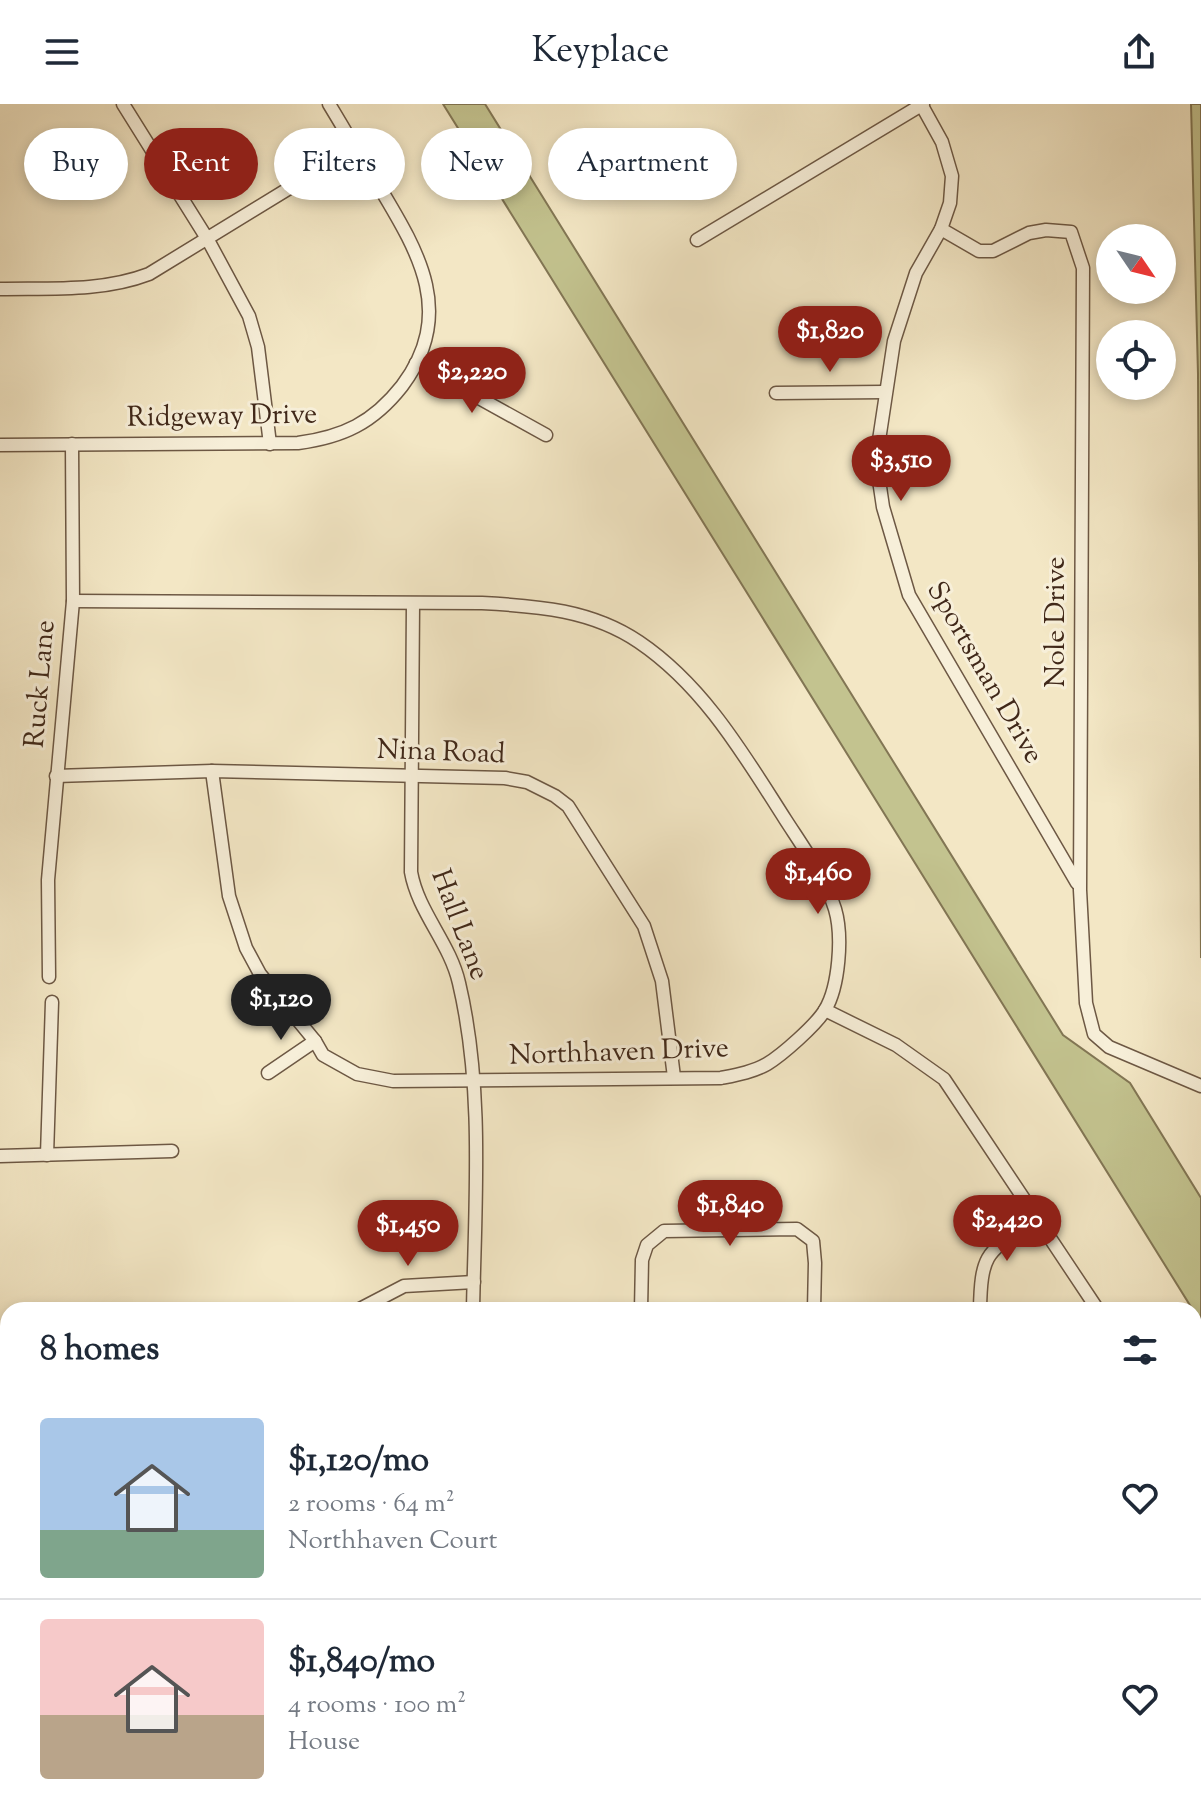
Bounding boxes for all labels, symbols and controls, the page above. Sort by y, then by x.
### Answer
text: Keyplace [532,26,669,78]
icon: menu [40,30,84,74]
icon: share [1117,30,1161,74]
chip: Buy [24,128,128,200]
chip: Rent [144,128,258,200]
chip: Filters [274,128,405,200]
chip: New [421,128,532,200]
chip: Apartment [548,128,737,200]
north arrow [1096,224,1176,304]
map controls [1096,224,1176,400]
pin: $1,820 [765,306,895,374]
text: $1,820 [796,313,864,350]
button: locate [1096,320,1176,400]
pin: $2,220 [407,347,537,415]
text: $2,220 [437,354,507,391]
street label: Ridgeway Drive [126,395,318,439]
pin: $3,510 [836,435,966,503]
text: $3,510 [870,442,932,479]
street label: Nole Drive [1037,556,1077,688]
street label: Sportsman Drive [916,574,1052,772]
street label: Ruck Lane [15,618,67,750]
street label: Nina Road [376,731,506,775]
pin: $1,460 [753,848,883,916]
text: $1,460 [784,855,852,892]
street label: Hall Lane [420,864,498,986]
pin: $1,120 [216,974,346,1042]
text: $1,120 [249,981,313,1018]
street label: Northhaven Drive [509,1029,729,1077]
pin: $1,840 [665,1180,795,1248]
text: $1,840 [696,1187,764,1224]
pin: $2,420 [942,1195,1072,1263]
pin: $1,450 [343,1200,473,1268]
text: $2,420 [971,1202,1043,1239]
text: $1,450 [376,1207,440,1244]
text: 8 homes [40,1326,159,1375]
icon: filters [1118,1328,1162,1372]
text: $1,120/mo [288,1437,429,1486]
icon: home [104,1450,200,1546]
icon: heart [1118,1476,1162,1520]
text: 2 rooms · 64 m² [288,1486,455,1523]
text: Northhaven Court [288,1523,497,1560]
text: $1,840/mo [288,1638,435,1687]
icon: home [104,1651,200,1747]
icon: heart [1118,1677,1162,1721]
text: 4 rooms · 100 m² [288,1687,466,1724]
text: House [288,1724,360,1761]

